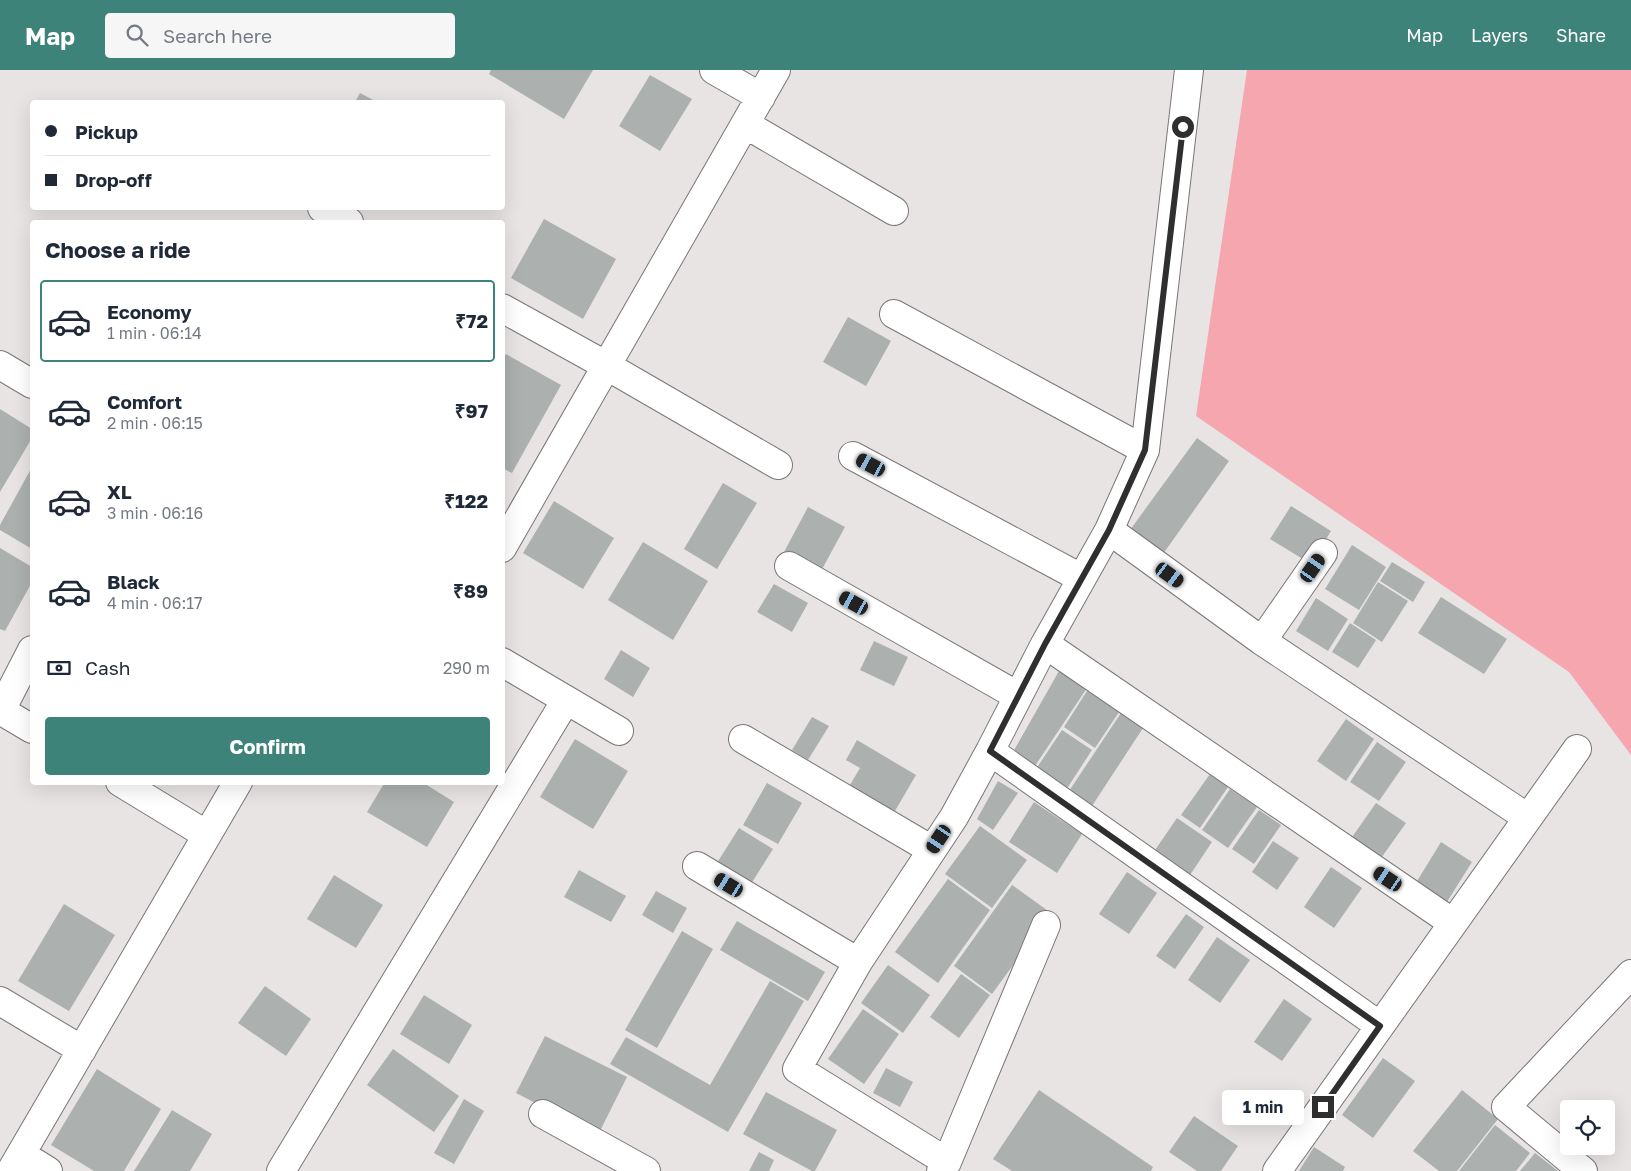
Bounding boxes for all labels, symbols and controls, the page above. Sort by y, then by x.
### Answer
search box [105,13,455,58]
text: Map [25,21,75,50]
icon: search [123,21,151,49]
text: Search here [163,24,272,47]
text: Map [1406,24,1443,46]
text: Layers [1471,24,1528,46]
text: Share [1556,24,1606,46]
route start [1172,116,1194,138]
text: Pickup [75,120,138,143]
text: Drop-off [75,168,152,191]
text: Choose a ride [45,236,191,263]
icon: car [47,299,92,344]
text: Economy [107,300,192,323]
text: ₹72 [455,309,488,332]
text: 1 min · 06:14 [107,323,202,343]
icon: car [47,389,92,434]
text: Comfort [107,390,182,413]
text: ₹97 [455,399,488,422]
text: 2 min · 06:15 [107,413,203,433]
car [854,451,887,479]
icon: car [47,479,92,524]
text: XL [107,480,132,503]
text: ₹122 [444,489,488,512]
text: 3 min · 06:16 [107,503,203,523]
car [1298,551,1327,585]
car [1153,560,1186,590]
icon: car [47,569,92,614]
text: Black [107,570,160,593]
text: ₹89 [453,579,488,602]
car [837,589,870,617]
text: 4 min · 06:17 [107,593,203,613]
icon: cash [45,654,73,682]
text: Cash [85,656,130,679]
text: 290 m [443,658,490,678]
button: Confirm [45,717,490,775]
car [924,822,953,856]
car [1371,864,1404,894]
car [712,871,745,899]
callout: 1 min [1223,1090,1306,1124]
route end [1312,1096,1334,1118]
text: 1 min [1243,1097,1283,1117]
map controls [1560,1100,1615,1155]
button: locate [1560,1100,1615,1155]

